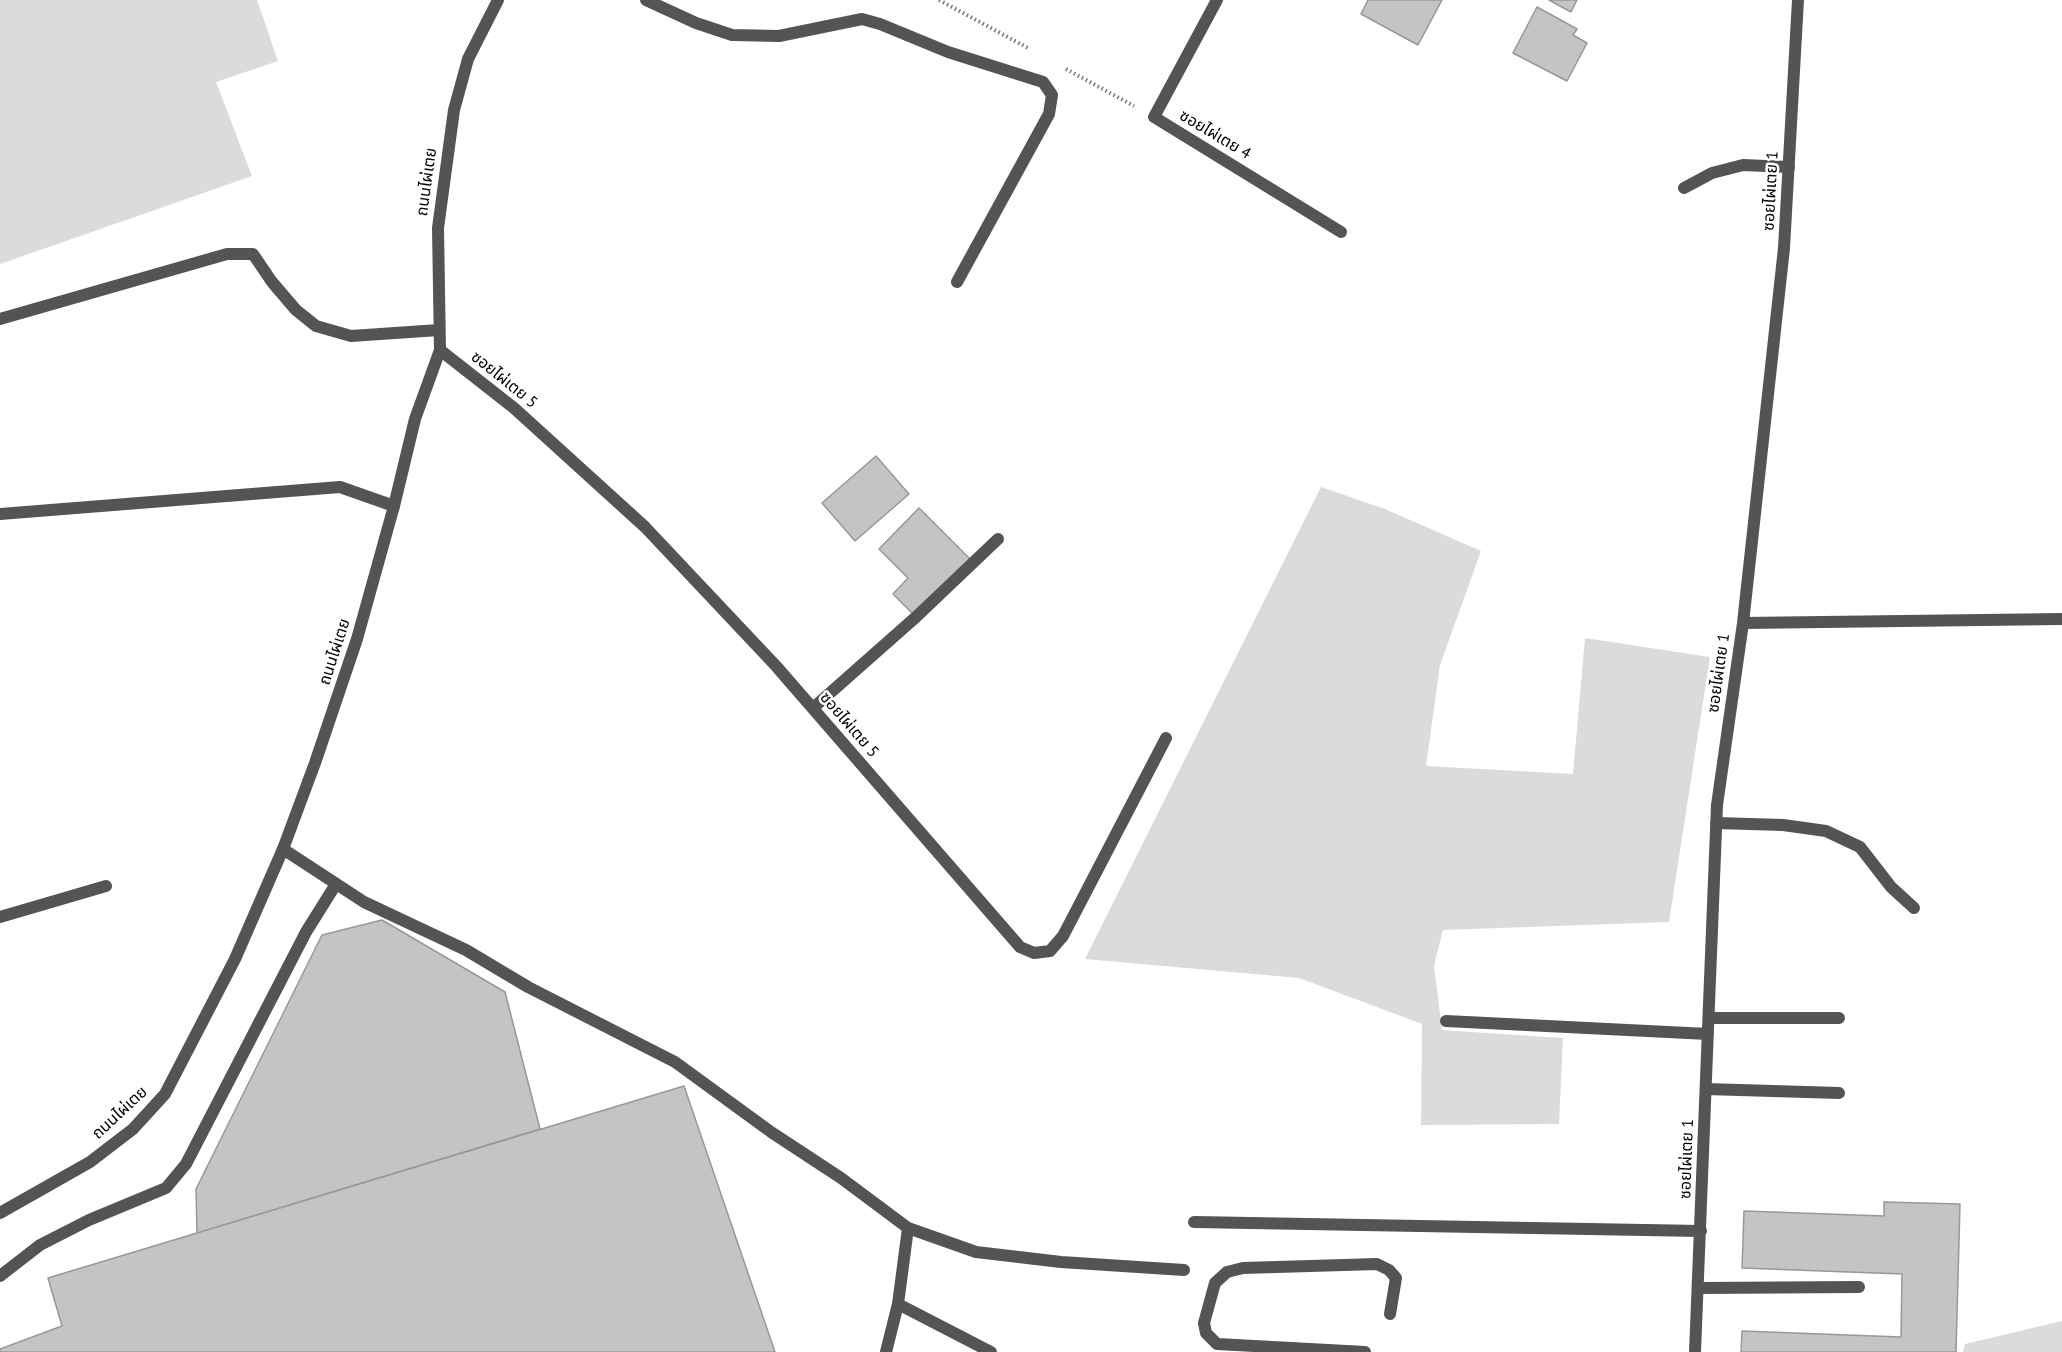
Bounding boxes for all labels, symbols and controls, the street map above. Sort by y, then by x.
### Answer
street label: ซอยไผ่เตย 4 [1176,106,1254,164]
street label: ถนนไผ่เตย [413,147,441,217]
street label: ซอยไผ่เตย 1 [1759,151,1783,231]
street label: ซอยไผ่เตย 5 [467,347,541,413]
street label: ถนนไผ่เตย [315,616,355,688]
street label: ซอยไผ่เตย 1 [1704,632,1734,714]
street label: ซอยไผ่เตย 5 [815,688,883,762]
street label: ถนนไผ่เตย [88,1083,152,1143]
street label: ซอยไผ่เตย 1 [1676,1119,1698,1199]

